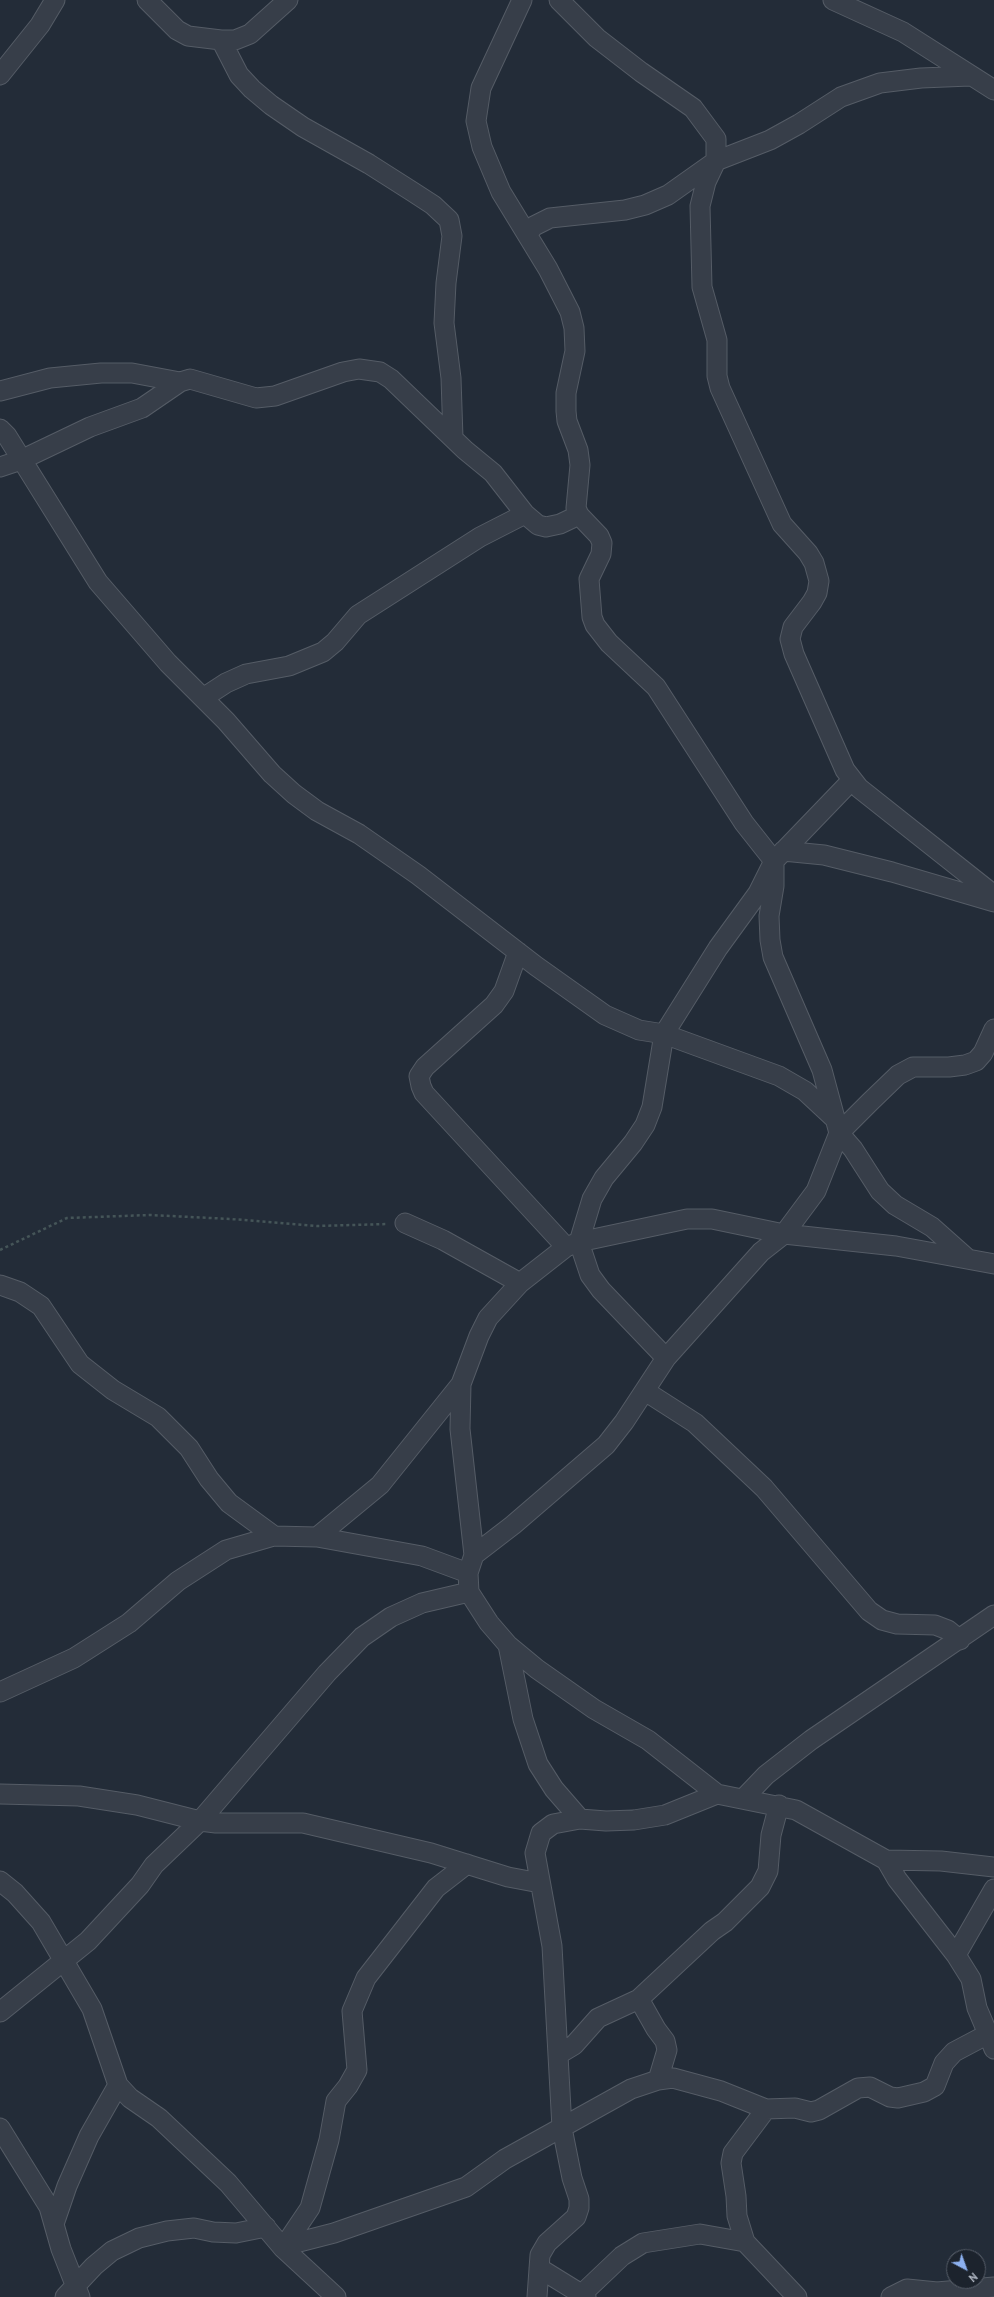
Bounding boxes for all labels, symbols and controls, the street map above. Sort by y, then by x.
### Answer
north arrow [946,2249,986,2289]
text: N [966,2270,981,2285]

